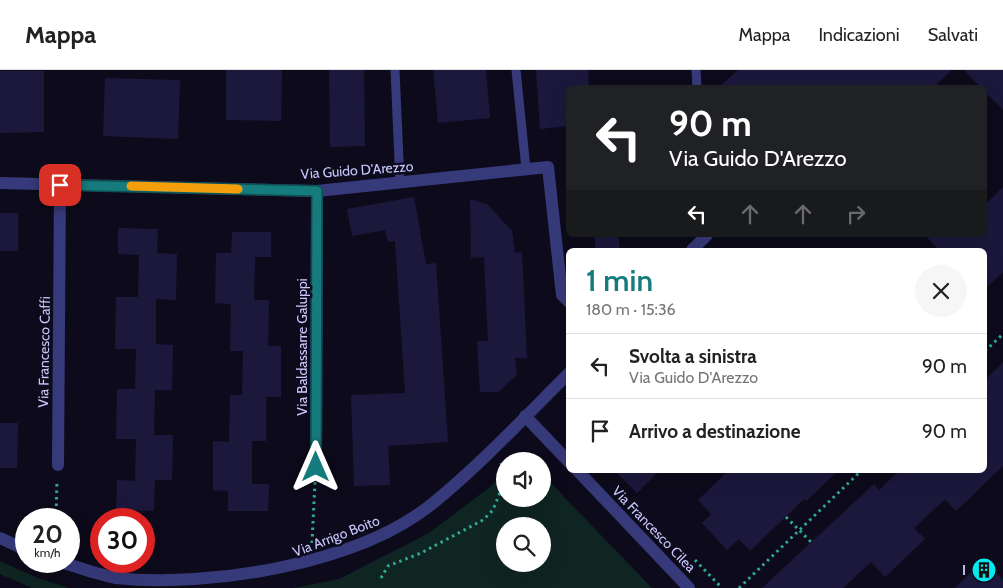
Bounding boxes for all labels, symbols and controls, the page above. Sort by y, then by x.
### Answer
text: Mappa [25,20,96,49]
text: Mappa [739,24,790,46]
text: Indicazioni [818,24,900,46]
text: Salvati [928,24,978,46]
text: 90 m [669,102,752,145]
icon: left [586,105,651,170]
text: Via Guido D'Arezzo [669,145,847,172]
street label: Via Guido D'Arezzo [300,157,414,183]
pin [39,164,81,206]
icon: arrive [46,171,74,199]
icon: left [683,200,711,228]
icon: ahead [736,200,764,228]
icon: ahead [789,200,817,228]
icon: right [842,200,870,228]
text: 1 min [586,262,653,299]
button: close [915,265,967,317]
street label: Via Baldassarre Galuppi [293,278,311,416]
street label: Via Francesco Caffi [34,296,54,408]
text: 180 m · 15:36 [586,300,676,319]
text: Svolta a sinistra [629,345,757,368]
icon: left [586,352,614,380]
text: 90 m [922,355,967,378]
text: Via Guido D'Arezzo [629,368,758,387]
icon: arrive [586,417,614,445]
text: Arrivo a destinazione [629,420,800,443]
text: 90 m [922,420,967,443]
position arrow [289,440,341,492]
map controls [496,452,551,572]
button: sound [496,452,551,507]
street label: Via Francesco Cilea [608,482,700,576]
speed limit sign: 30 [90,508,155,573]
street label: Via Arrigo Boito [290,511,382,561]
button: search [496,517,551,572]
text: 20 [32,519,63,549]
text: km/h [34,545,61,560]
building icon: I [971,557,997,583]
place label: I [962,561,966,579]

